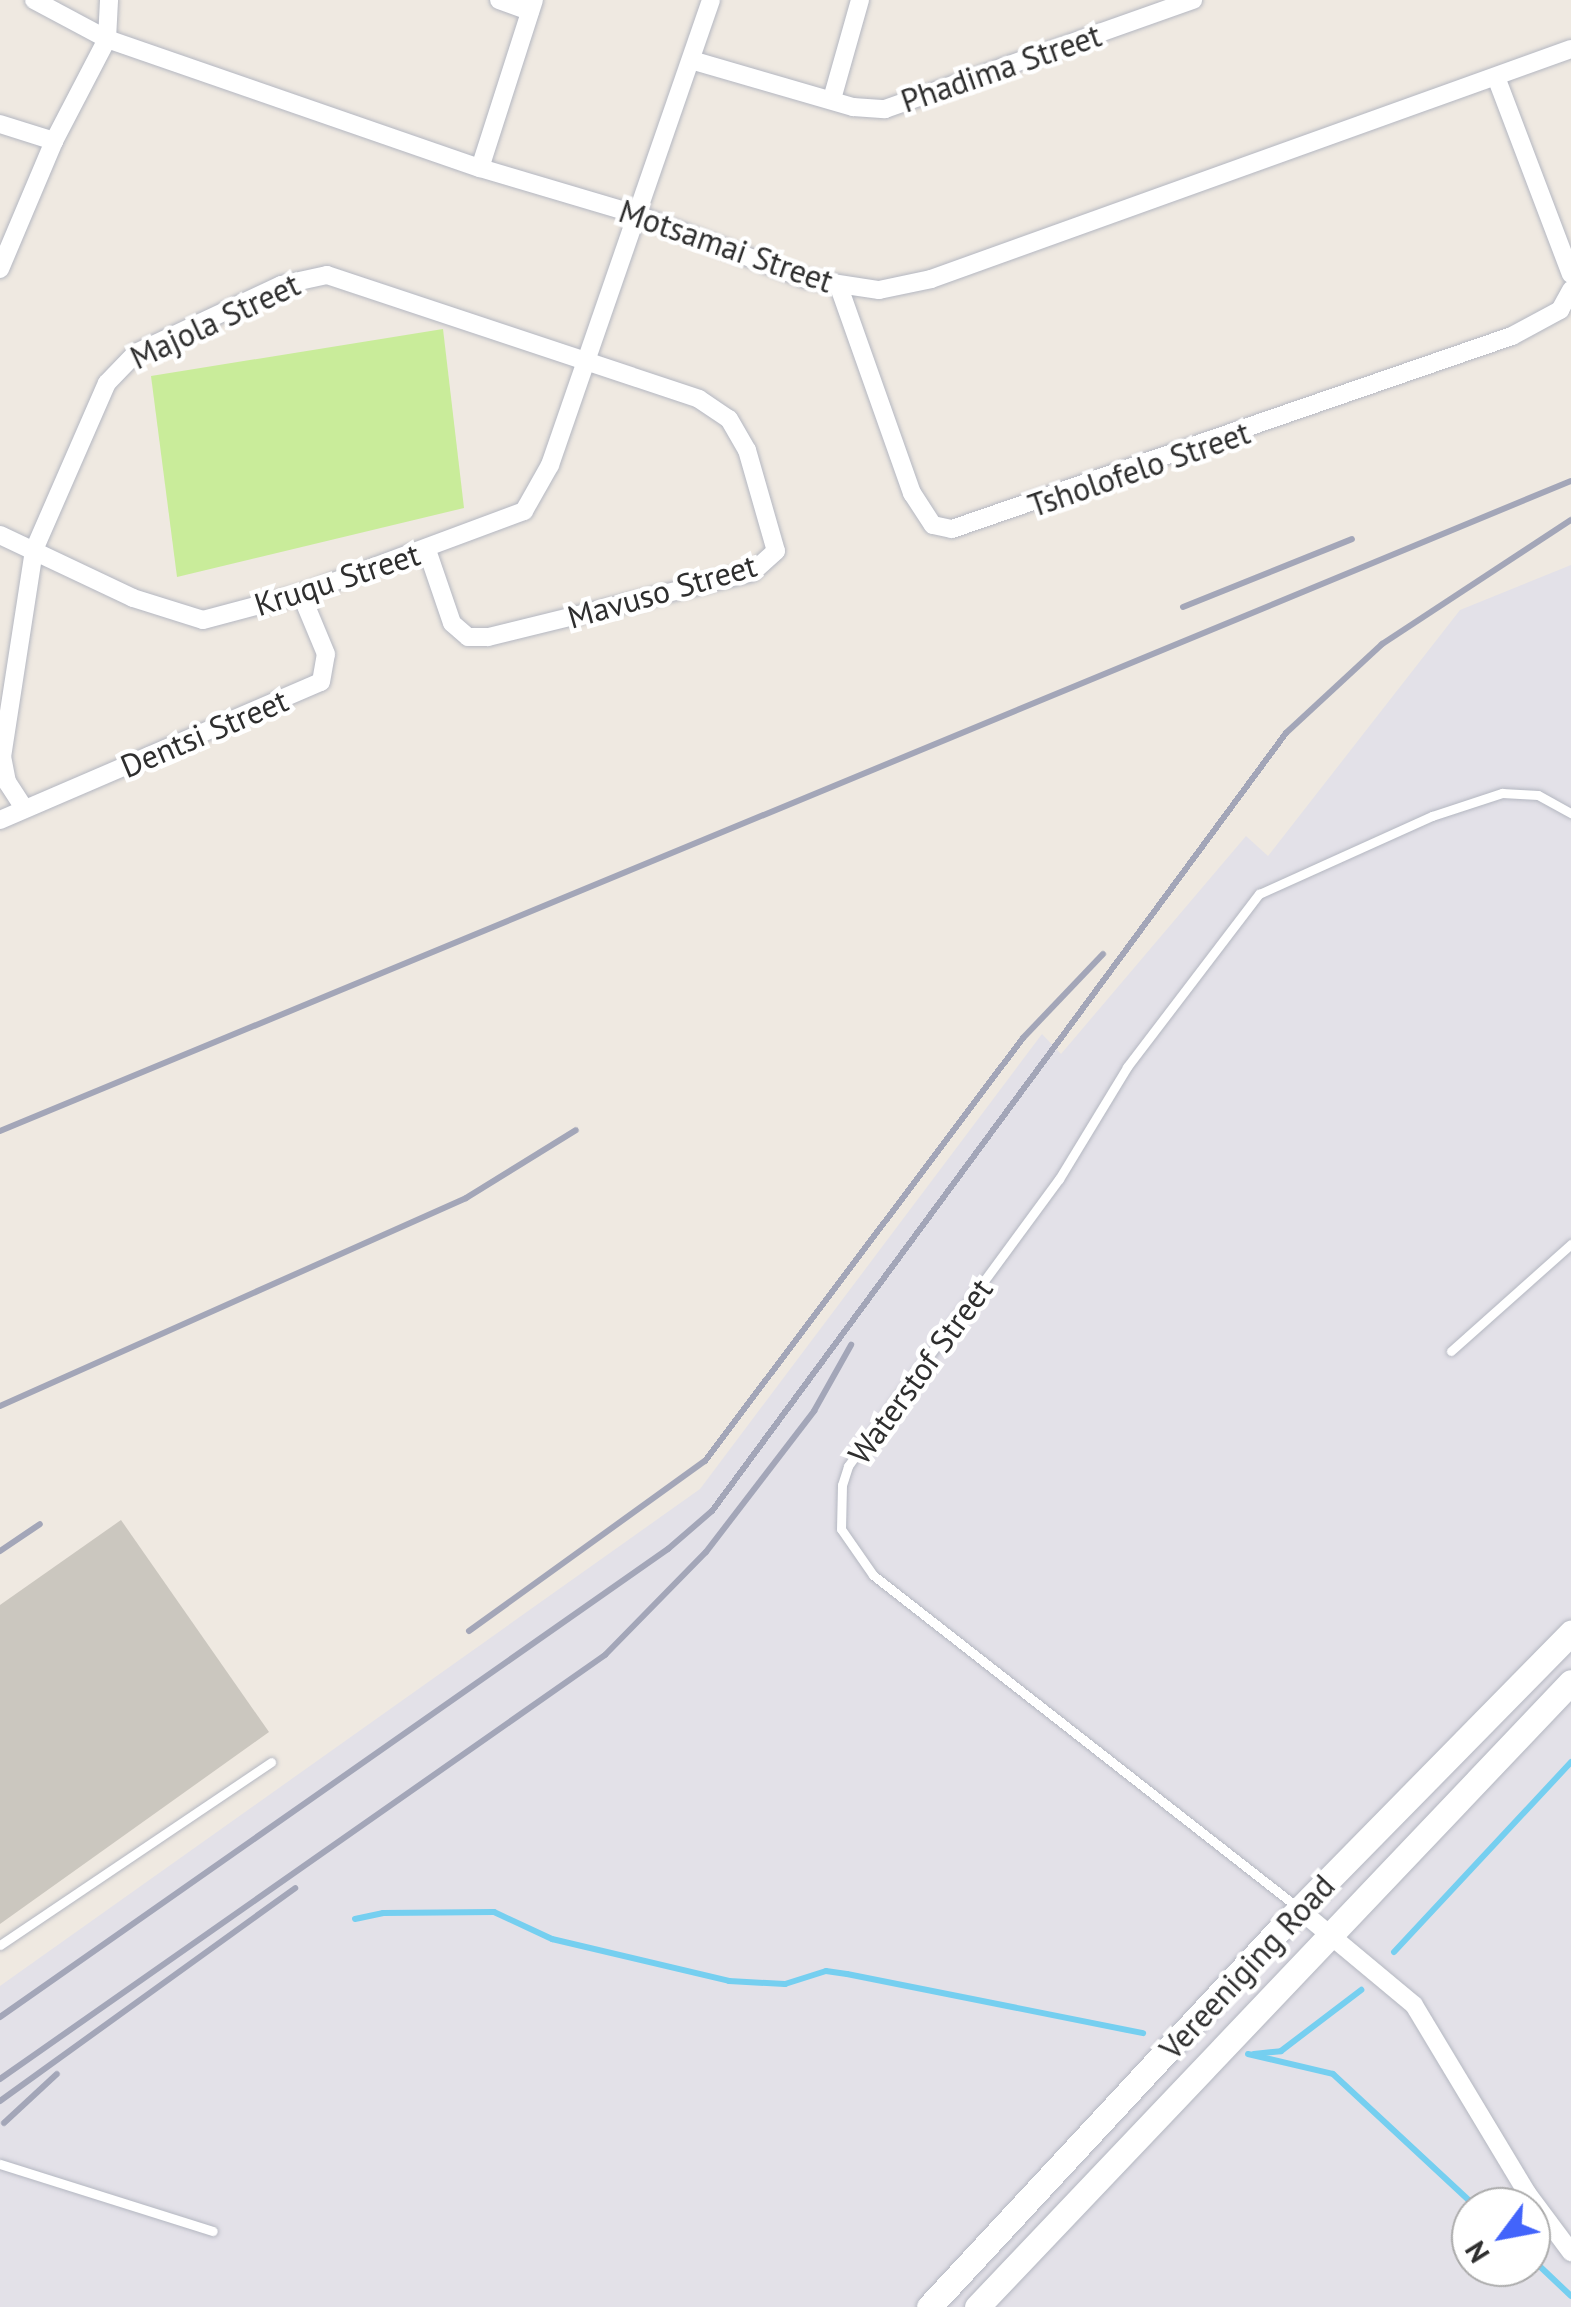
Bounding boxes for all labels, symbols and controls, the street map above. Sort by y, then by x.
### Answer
street label: Phadima Street [896,16,1106,120]
street label: Motsamai Street [614,191,838,301]
street label: Majola Street [124,265,306,377]
street label: Tsholofelo Street [1023,413,1255,525]
street label: Kruqu Street [250,534,424,624]
street label: Mavuso Street [563,546,761,636]
street label: Dentsi Street [115,681,293,785]
street label: Waterstof Street [840,1271,1000,1471]
street label: Vereeniging Road [1152,1867,1342,2067]
north arrow [1451,2187,1551,2287]
text: N [1456,2234,1497,2270]

